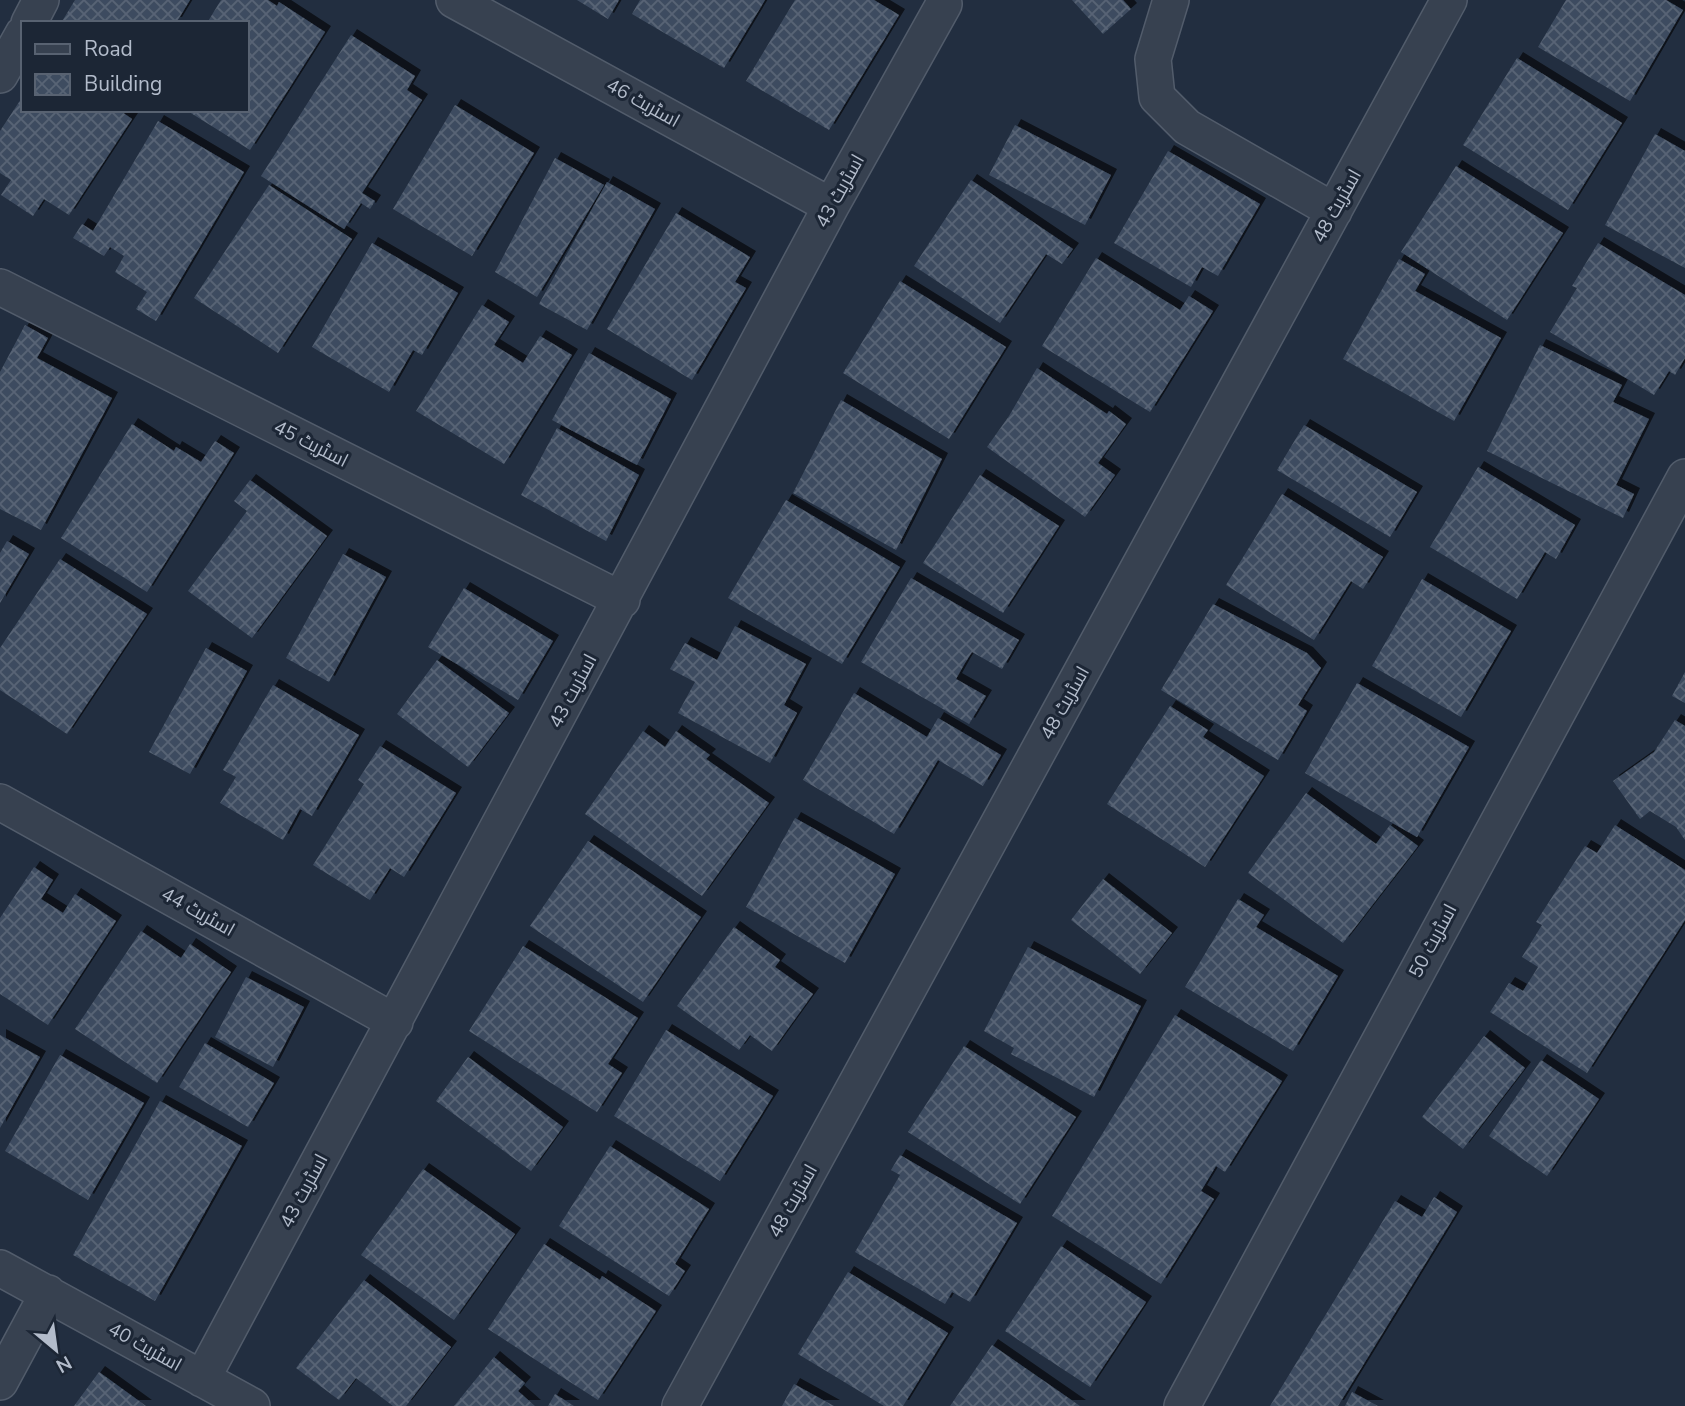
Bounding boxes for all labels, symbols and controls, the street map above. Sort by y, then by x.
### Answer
legend [21,21,248,112]
text: Road [84,35,133,63]
text: Building [84,70,162,98]
street label: اسٹریٹ 46 [602,72,684,134]
street label: اسٹریٹ 43 [809,150,871,232]
street label: اسٹریٹ 48 [1306,165,1368,247]
street label: اسٹریٹ 45 [269,414,353,474]
street label: اسٹریٹ 43 [543,649,603,733]
street label: اسٹریٹ 48 [1034,662,1096,744]
street label: اسٹریٹ 44 [157,881,239,943]
street label: اسٹریٹ 50 [1403,899,1463,983]
street label: اسٹریٹ 43 [274,1149,334,1233]
street label: اسٹریٹ 48 [762,1160,824,1242]
north arrow [21,1315,91,1385]
street label: اسٹریٹ 40 [104,1316,186,1378]
text: N [51,1349,76,1379]

